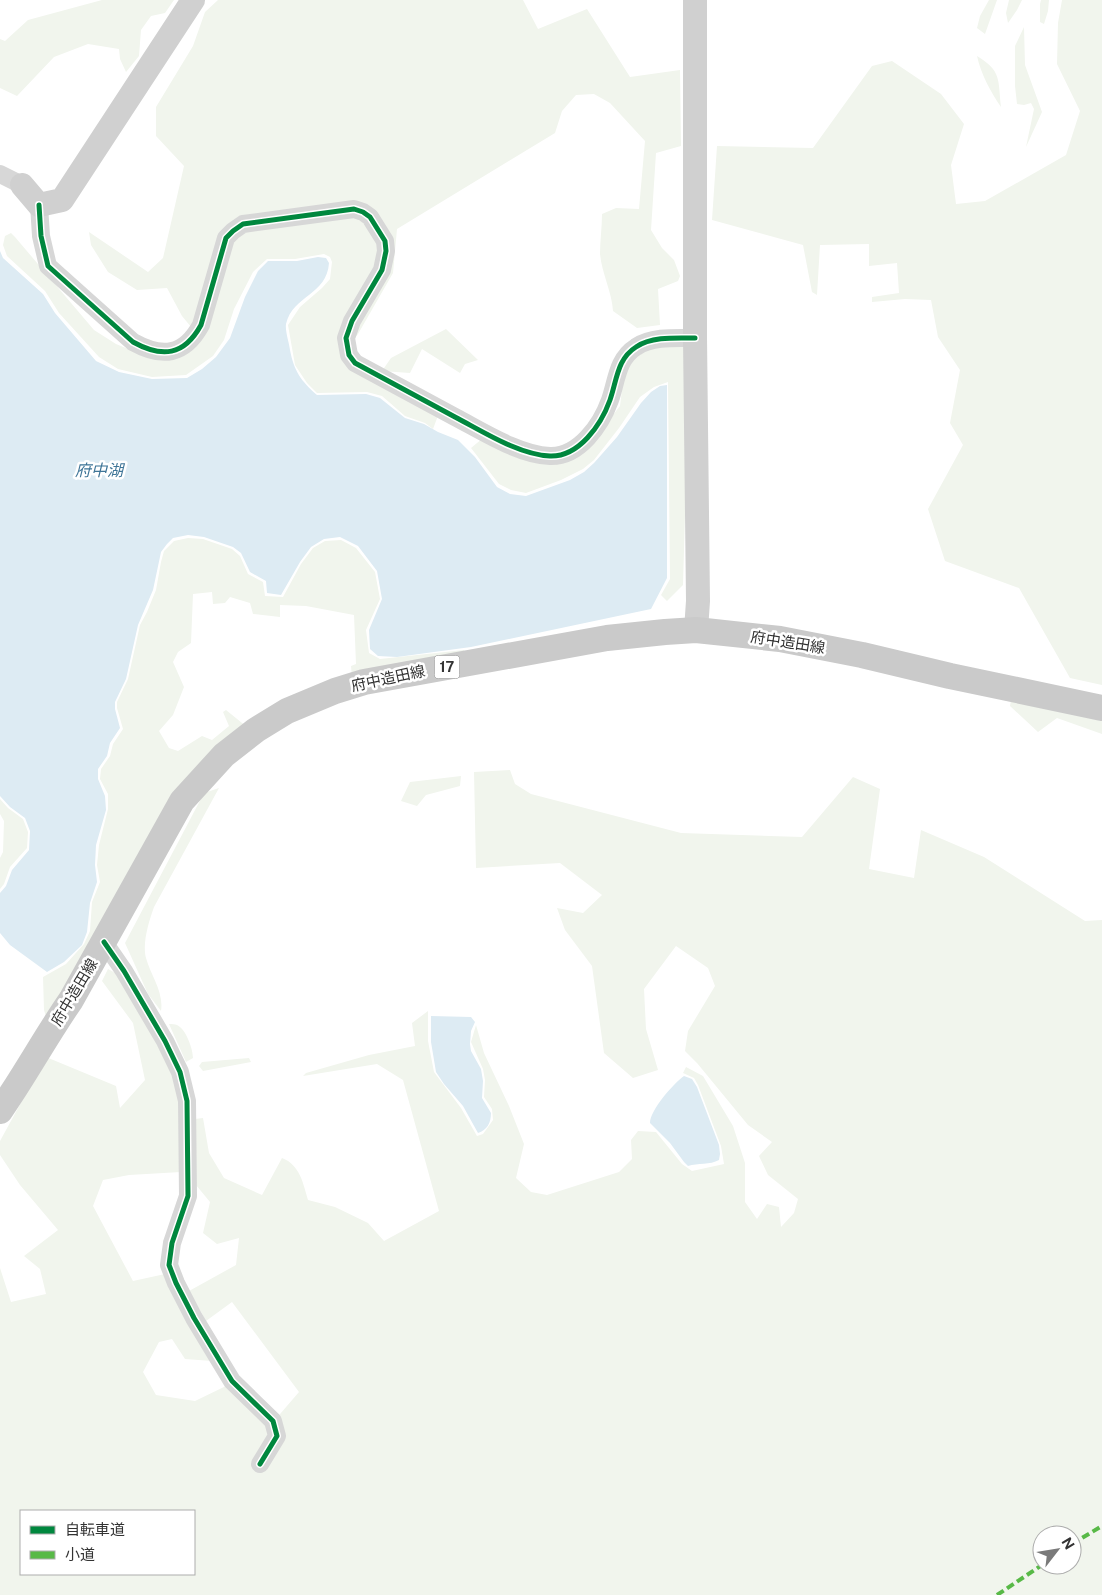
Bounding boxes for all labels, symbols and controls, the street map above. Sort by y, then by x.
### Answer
water label: 府中湖 [75,461,126,480]
street label: 府中造田線 [750,628,826,656]
road number: 17 [434,656,460,679]
street label: 府中造田線 [350,662,426,694]
street label: 府中造田線 [47,955,101,1029]
legend [20,1510,195,1575]
text: 自転車道 [65,1521,125,1538]
north arrow [1032,1525,1082,1575]
text: N [1058,1534,1078,1552]
text: 小道 [65,1546,95,1563]

